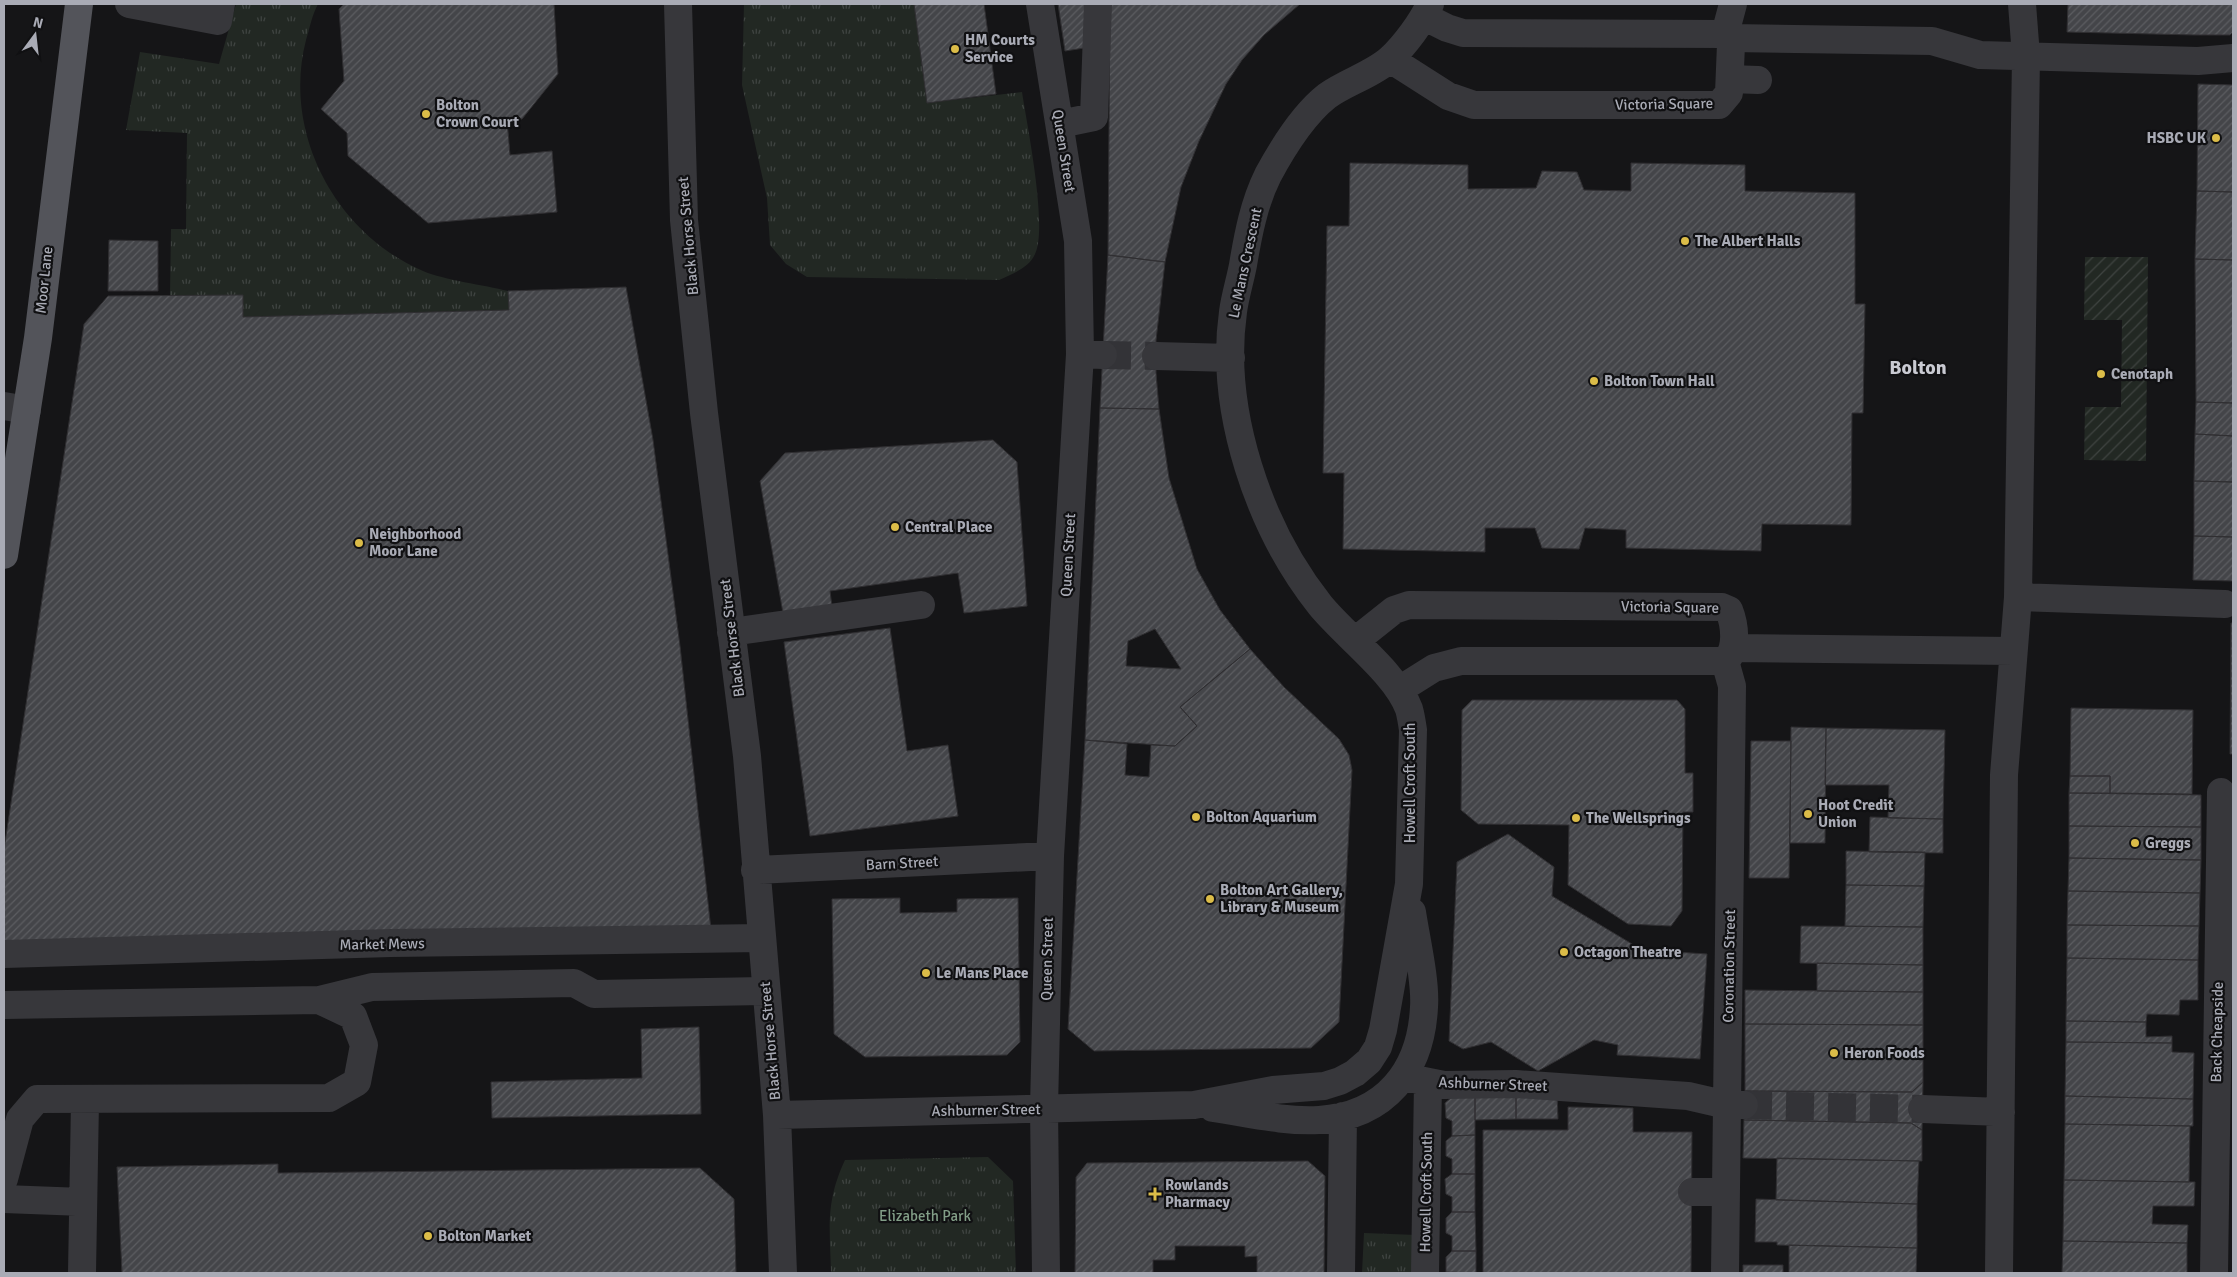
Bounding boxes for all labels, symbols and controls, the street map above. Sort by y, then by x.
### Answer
north arrow [10,10,60,60]
text: N [31,13,45,32]
place label: HM Courts Service [965,31,1035,66]
marker: HM Courts Service [949,43,961,55]
street label: Victoria Square [1615,94,1713,114]
place label: Bolton Crown Court [436,96,519,131]
marker: Bolton Crown Court [420,108,432,120]
street label: Queen Street [1049,108,1079,194]
place label: HSBC UK [2146,129,2207,147]
marker: HSBC UK [2210,132,2222,144]
street label: Black Horse Street [674,176,702,296]
street label: Le Mans Crescent [1225,206,1265,320]
place label: The Albert Halls [1695,232,1801,250]
marker: The Albert Halls [1679,235,1691,247]
street label: Moor Lane [32,245,56,315]
district label: Bolton [1889,355,1947,380]
place label: Cenotaph [2111,365,2173,383]
marker: Cenotaph [2095,368,2107,380]
place label: Bolton Town Hall [1604,372,1715,390]
marker: Bolton Town Hall [1588,375,1600,387]
street label: Queen Street [1057,513,1079,597]
place label: Central Place [905,518,992,536]
marker: Central Place [889,521,901,533]
place label: Neighborhood Moor Lane [369,525,461,560]
marker: Neighborhood Moor Lane [353,537,365,549]
street label: Black Horse Street [716,578,748,698]
street label: Victoria Square [1621,597,1719,617]
street label: Howell Croft South [1401,723,1419,843]
place label: Hoot Credit Union [1818,796,1894,831]
place label: Bolton Aquarium [1206,808,1317,826]
marker: Hoot Credit Union [1802,808,1814,820]
place label: The Wellsprings [1586,809,1691,827]
marker: Bolton Aquarium [1190,811,1202,823]
marker: The Wellsprings [1570,812,1582,824]
place label: Greggs [2145,834,2191,852]
marker: Greggs [2129,837,2141,849]
street label: Barn Street [865,852,939,874]
place label: Bolton Art Gallery, Library & Museum [1220,881,1343,916]
marker: Bolton Art Gallery, Library & Museum [1204,893,1216,905]
street label: Coronation Street [1719,909,1739,1023]
street label: Queen Street [1037,917,1057,1001]
street label: Market Mews [339,934,425,954]
place label: Octagon Theatre [1574,943,1681,961]
marker: Octagon Theatre [1558,946,1570,958]
place label: Le Mans Place [936,964,1028,982]
marker: Le Mans Place [920,967,932,979]
street label: Black Horse Street [756,981,784,1101]
street label: Back Cheapside [2207,981,2227,1083]
place label: Heron Foods [1844,1044,1925,1062]
marker: Heron Foods [1828,1047,1840,1059]
street label: Ashburner Street [1438,1073,1548,1095]
street label: Ashburner Street [931,1100,1041,1120]
street label: Howell Croft South [1416,1131,1436,1253]
place label: Rowlands Pharmacy [1165,1176,1230,1211]
marker: Rowlands Pharmacy [1149,1188,1161,1200]
park label: Elizabeth Park [879,1207,972,1225]
place label: Bolton Market [438,1227,532,1245]
marker: Bolton Market [422,1230,434,1242]

